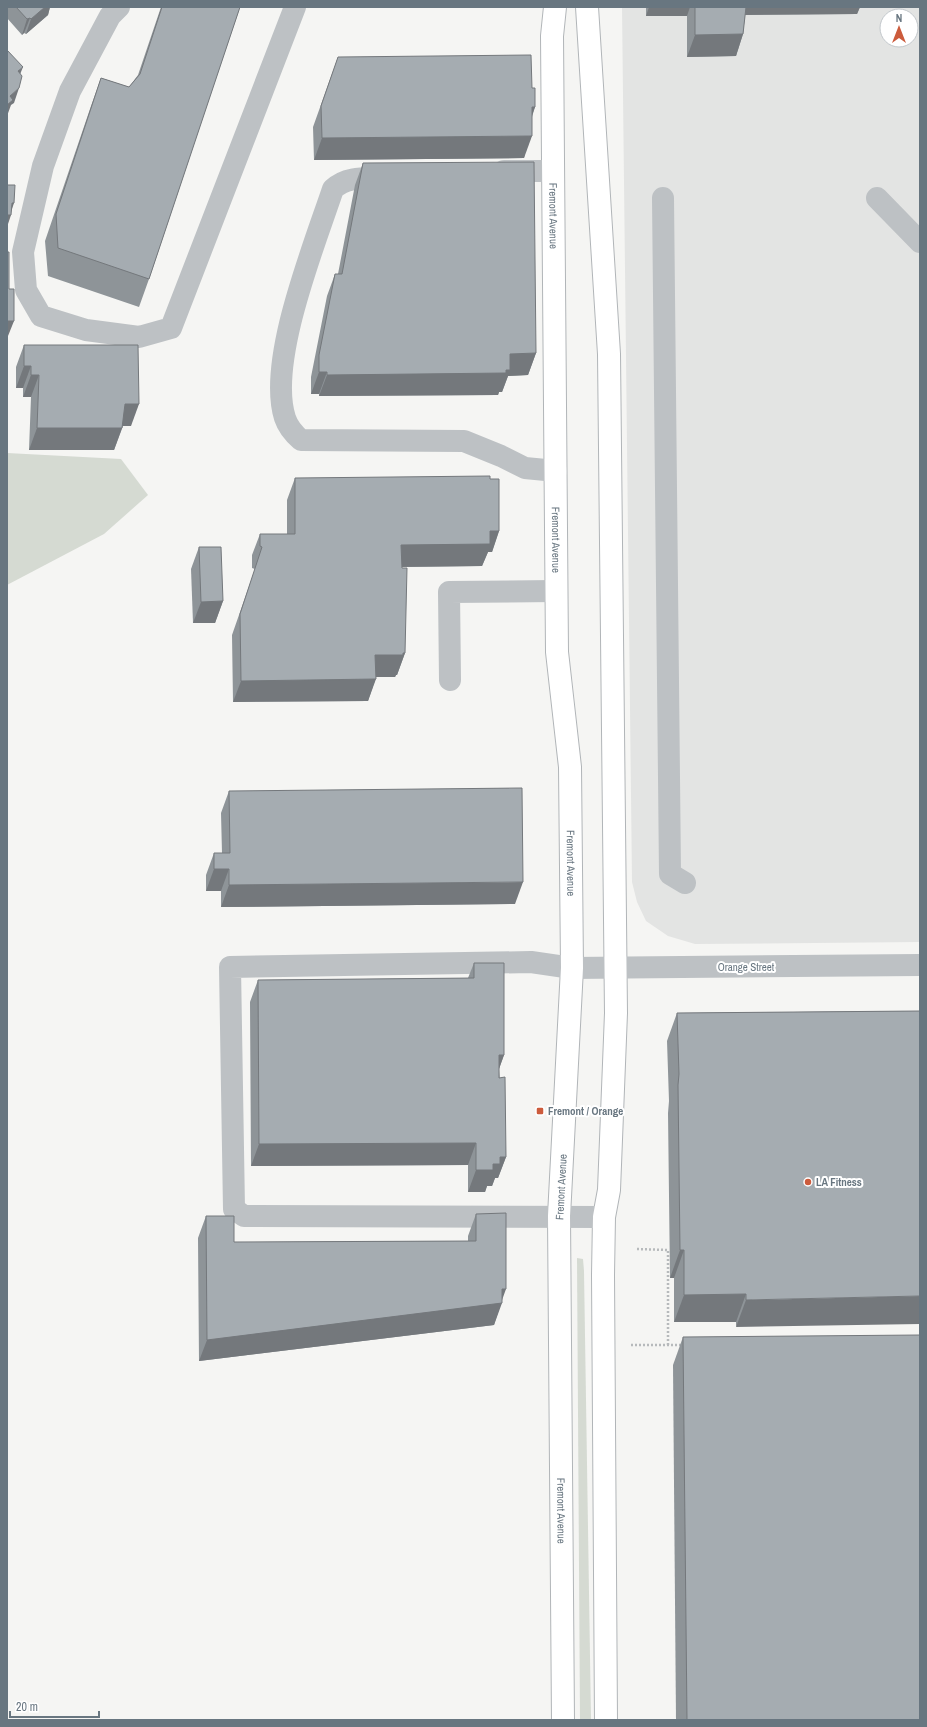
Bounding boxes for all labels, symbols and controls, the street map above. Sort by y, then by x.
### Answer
north arrow [879,8,919,48]
text: N [896,11,902,25]
street label: Fremont Avenue [546,183,561,249]
street label: Fremont Avenue [549,507,563,573]
street label: Fremont Avenue [564,830,578,896]
street label: Orange Street [718,960,775,974]
place label: Fremont / Orange [548,1104,623,1118]
marker: Fremont / Orange [535,1106,545,1116]
street label: Fremont Avenue [552,1154,570,1220]
place label: LA Fitness [816,1175,862,1189]
marker: LA Fitness [803,1177,813,1187]
street label: Fremont Avenue [554,1478,569,1544]
scale bar [10,1693,99,1719]
text: 20 m [16,1699,38,1715]

